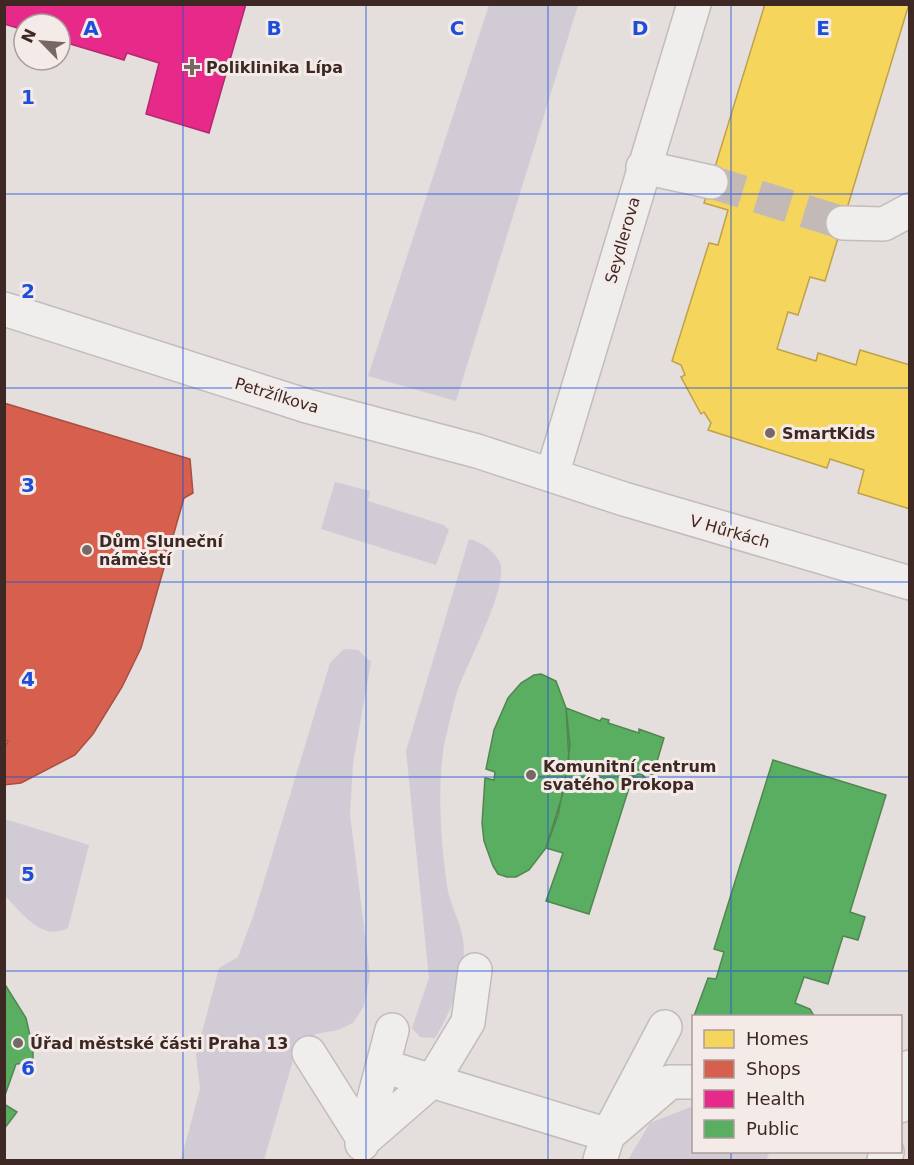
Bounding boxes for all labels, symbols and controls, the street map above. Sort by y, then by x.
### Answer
north arrow [12,12,72,72]
text: A [83,16,99,40]
text: B [266,16,282,40]
text: C [450,16,464,40]
text: D [632,16,648,40]
text: E [816,16,830,40]
text: N [17,26,40,46]
marker: Poliklinika Lípa [183,58,201,76]
place label: Poliklinika Lípa [206,58,343,77]
text: 1 [21,85,35,109]
street label: Seydlerova [601,195,644,286]
text: 2 [21,279,35,303]
street label: Petržílkova [233,374,321,417]
place label: SmartKids [782,424,875,443]
marker: SmartKids [763,426,777,440]
text: 3 [21,473,35,497]
street label: V Hůrkách [688,511,772,552]
place label: Dům Sluneční náměstí [99,532,224,569]
marker: Dům Sluneční náměstí [80,543,94,557]
text: 4 [21,667,35,691]
place label: Komunitní centrum svatého Prokopa [543,757,716,794]
marker: Komunitní centrum svatého Prokopa [524,768,538,782]
text: 5 [21,862,35,886]
legend [692,1015,902,1153]
text: Homes [746,1028,809,1049]
place label: Úřad městské části Praha 13 [30,1034,289,1053]
marker: Úřad městské části Praha 13 [11,1036,25,1050]
text: 6 [21,1056,35,1080]
text: Shops [746,1058,801,1079]
text: Health [746,1088,805,1109]
text: Public [746,1118,799,1139]

